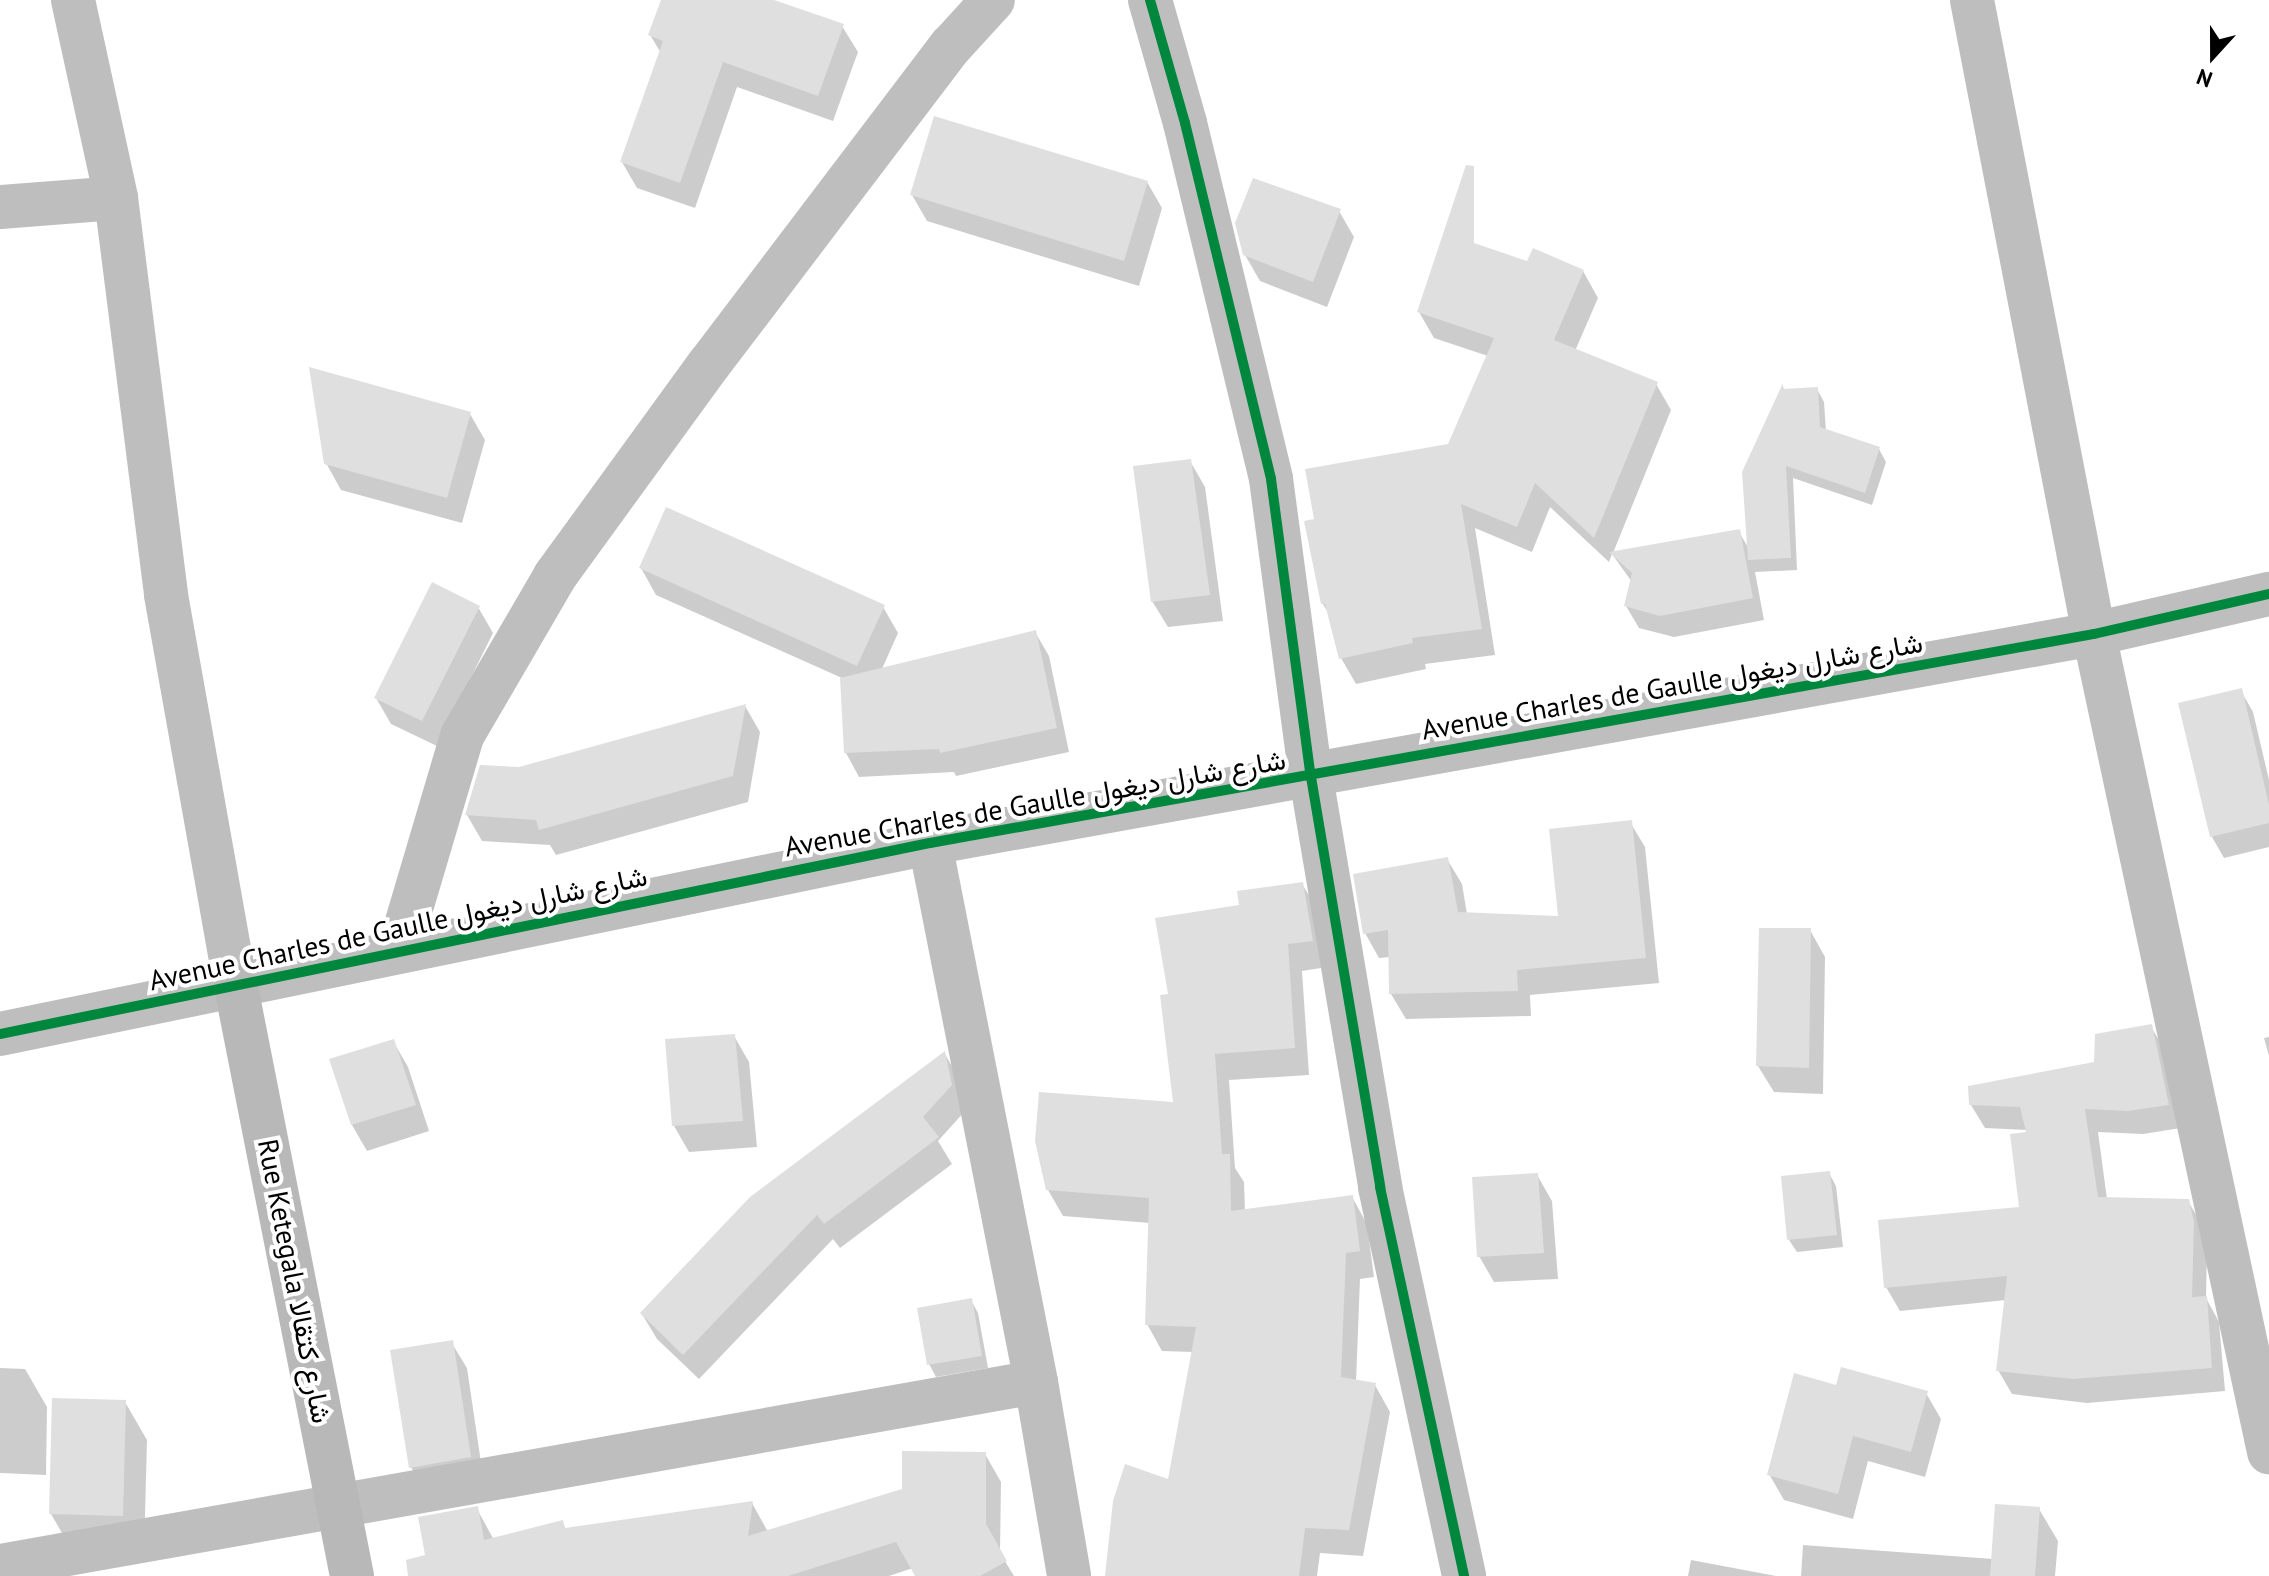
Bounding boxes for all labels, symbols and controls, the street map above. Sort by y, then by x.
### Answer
north arrow [2173,16,2253,96]
text: N [2193,63,2216,94]
street label: Avenue Charles de Gaulle شارع شارل ديغول [1419,625,1925,747]
street label: Avenue Charles de Gaulle شارع شارل ديغول [782,742,1288,864]
street label: Avenue Charles de Gaulle شارع شارل ديغول [146,859,650,997]
street label: Rue Ketegala شارع كتقالا [251,1136,339,1426]

